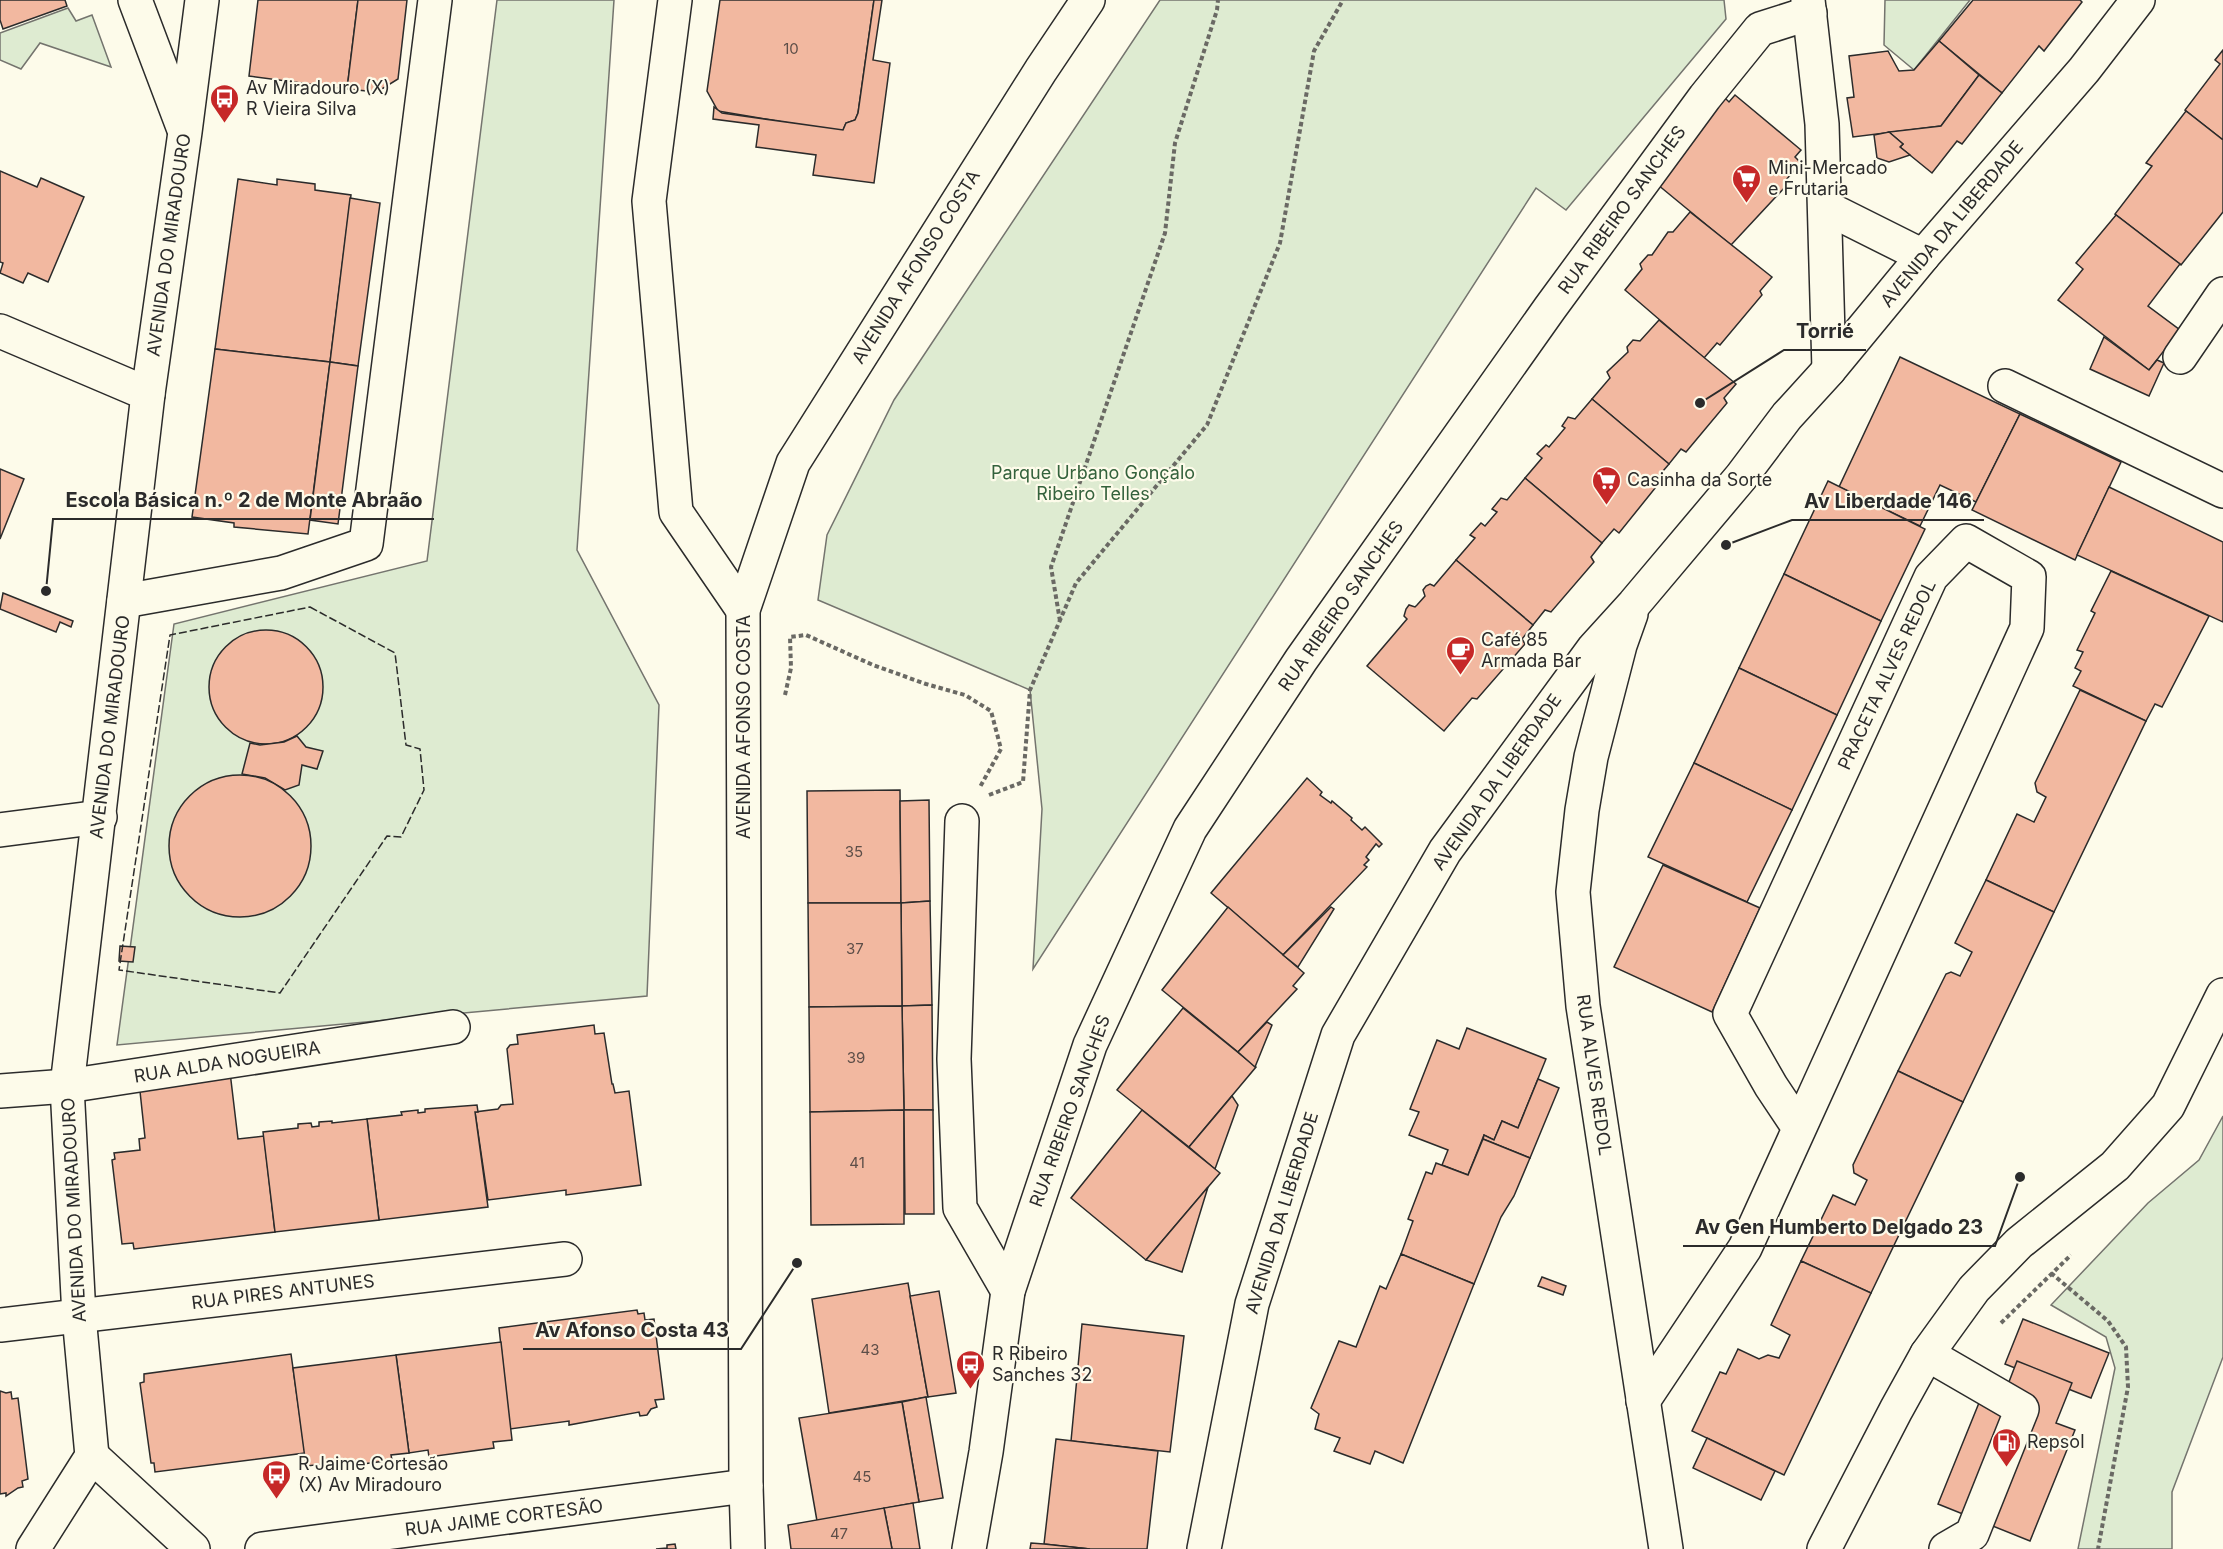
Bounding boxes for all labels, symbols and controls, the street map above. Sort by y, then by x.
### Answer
house number: 10 [783,39,799,58]
place label: Av Miradouro (X) R Vieira Silva [246,77,390,119]
bus stop icon: Av Miradouro (X) R Vieira Silva [209,82,241,124]
street label: RUA RIBEIRO SANCHES [1554,122,1690,298]
street label: AVENIDA DO MIRADOURO [142,132,195,358]
street label: AVENIDA DA LIBERDADE [1876,136,2027,311]
place label: Mini-Mercado e Frutaria [1768,157,1888,199]
supermarket icon: Mini-Mercado e Frutaria [1731,162,1763,204]
street label: AVENIDA AFONSO COSTA [847,166,984,367]
callout: Torrié [1784,312,1866,350]
text: Torrié [1796,319,1854,343]
park label: Parque Urbano Gonçalo Ribeiro Telles [991,462,1195,504]
supermarket icon: Casinha da Sorte [1590,464,1622,506]
place label: Casinha da Sorte [1627,469,1772,490]
callout: Escola Básica n.º 2 de Monte Abraão [53,481,434,519]
callout: Av Liberdade 146 [1792,482,1984,520]
text: Escola Básica n.º 2 de Monte Abraão [65,488,423,512]
text: Av Liberdade 146 [1804,489,1972,513]
street label: RUA RIBEIRO SANCHES [1274,517,1407,695]
street label: PRACETA ALVES REDOL [1833,577,1940,773]
street label: AVENIDA DO MIRADOURO [85,614,134,840]
street label: AVENIDA AFONSO COSTA [733,615,754,839]
place label: Café 85 Armada Bar [1481,629,1581,671]
cafe icon: Café 85 Armada Bar [1444,634,1476,676]
street label: AVENIDA DA LIBERDADE [1428,690,1566,874]
house number: 35 [845,842,863,861]
house number: 37 [846,939,864,958]
street label: RUA ALVES REDOL [1573,993,1616,1157]
street label: RUA RIBEIRO SANCHES [1025,1012,1114,1210]
street label: RUA ALDA NOGUEIRA [132,1036,322,1087]
house number: 39 [847,1048,865,1067]
street label: AVENIDA DO MIRADOURO [57,1097,90,1323]
street label: AVENIDA DA LIBERDADE [1241,1109,1322,1317]
house number: 41 [849,1153,865,1172]
callout: Av Gen Humberto Delgado 23 [1683,1208,1995,1246]
text: Av Gen Humberto Delgado 23 [1695,1215,1983,1239]
street label: RUA PIRES ANTUNES [190,1270,376,1313]
callout: Av Afonso Costa 43 [523,1311,741,1349]
text: Av Afonso Costa 43 [535,1318,729,1342]
house number: 43 [861,1340,879,1359]
place label: R Ribeiro Sanches 32 [992,1343,1092,1385]
bus stop icon: R Ribeiro Sanches 32 [955,1348,987,1390]
fuel station icon: Repsol [1990,1426,2022,1468]
place label: Repsol [2027,1431,2085,1452]
place label: R Jaime Cortesão (X) Av Miradouro [298,1453,448,1495]
bus stop icon: R Jaime Cortesão (X) Av Miradouro [261,1458,293,1500]
house number: 45 [853,1467,871,1486]
street label: RUA JAIME CORTESÃO [404,1494,604,1540]
house number: 47 [830,1524,848,1543]

